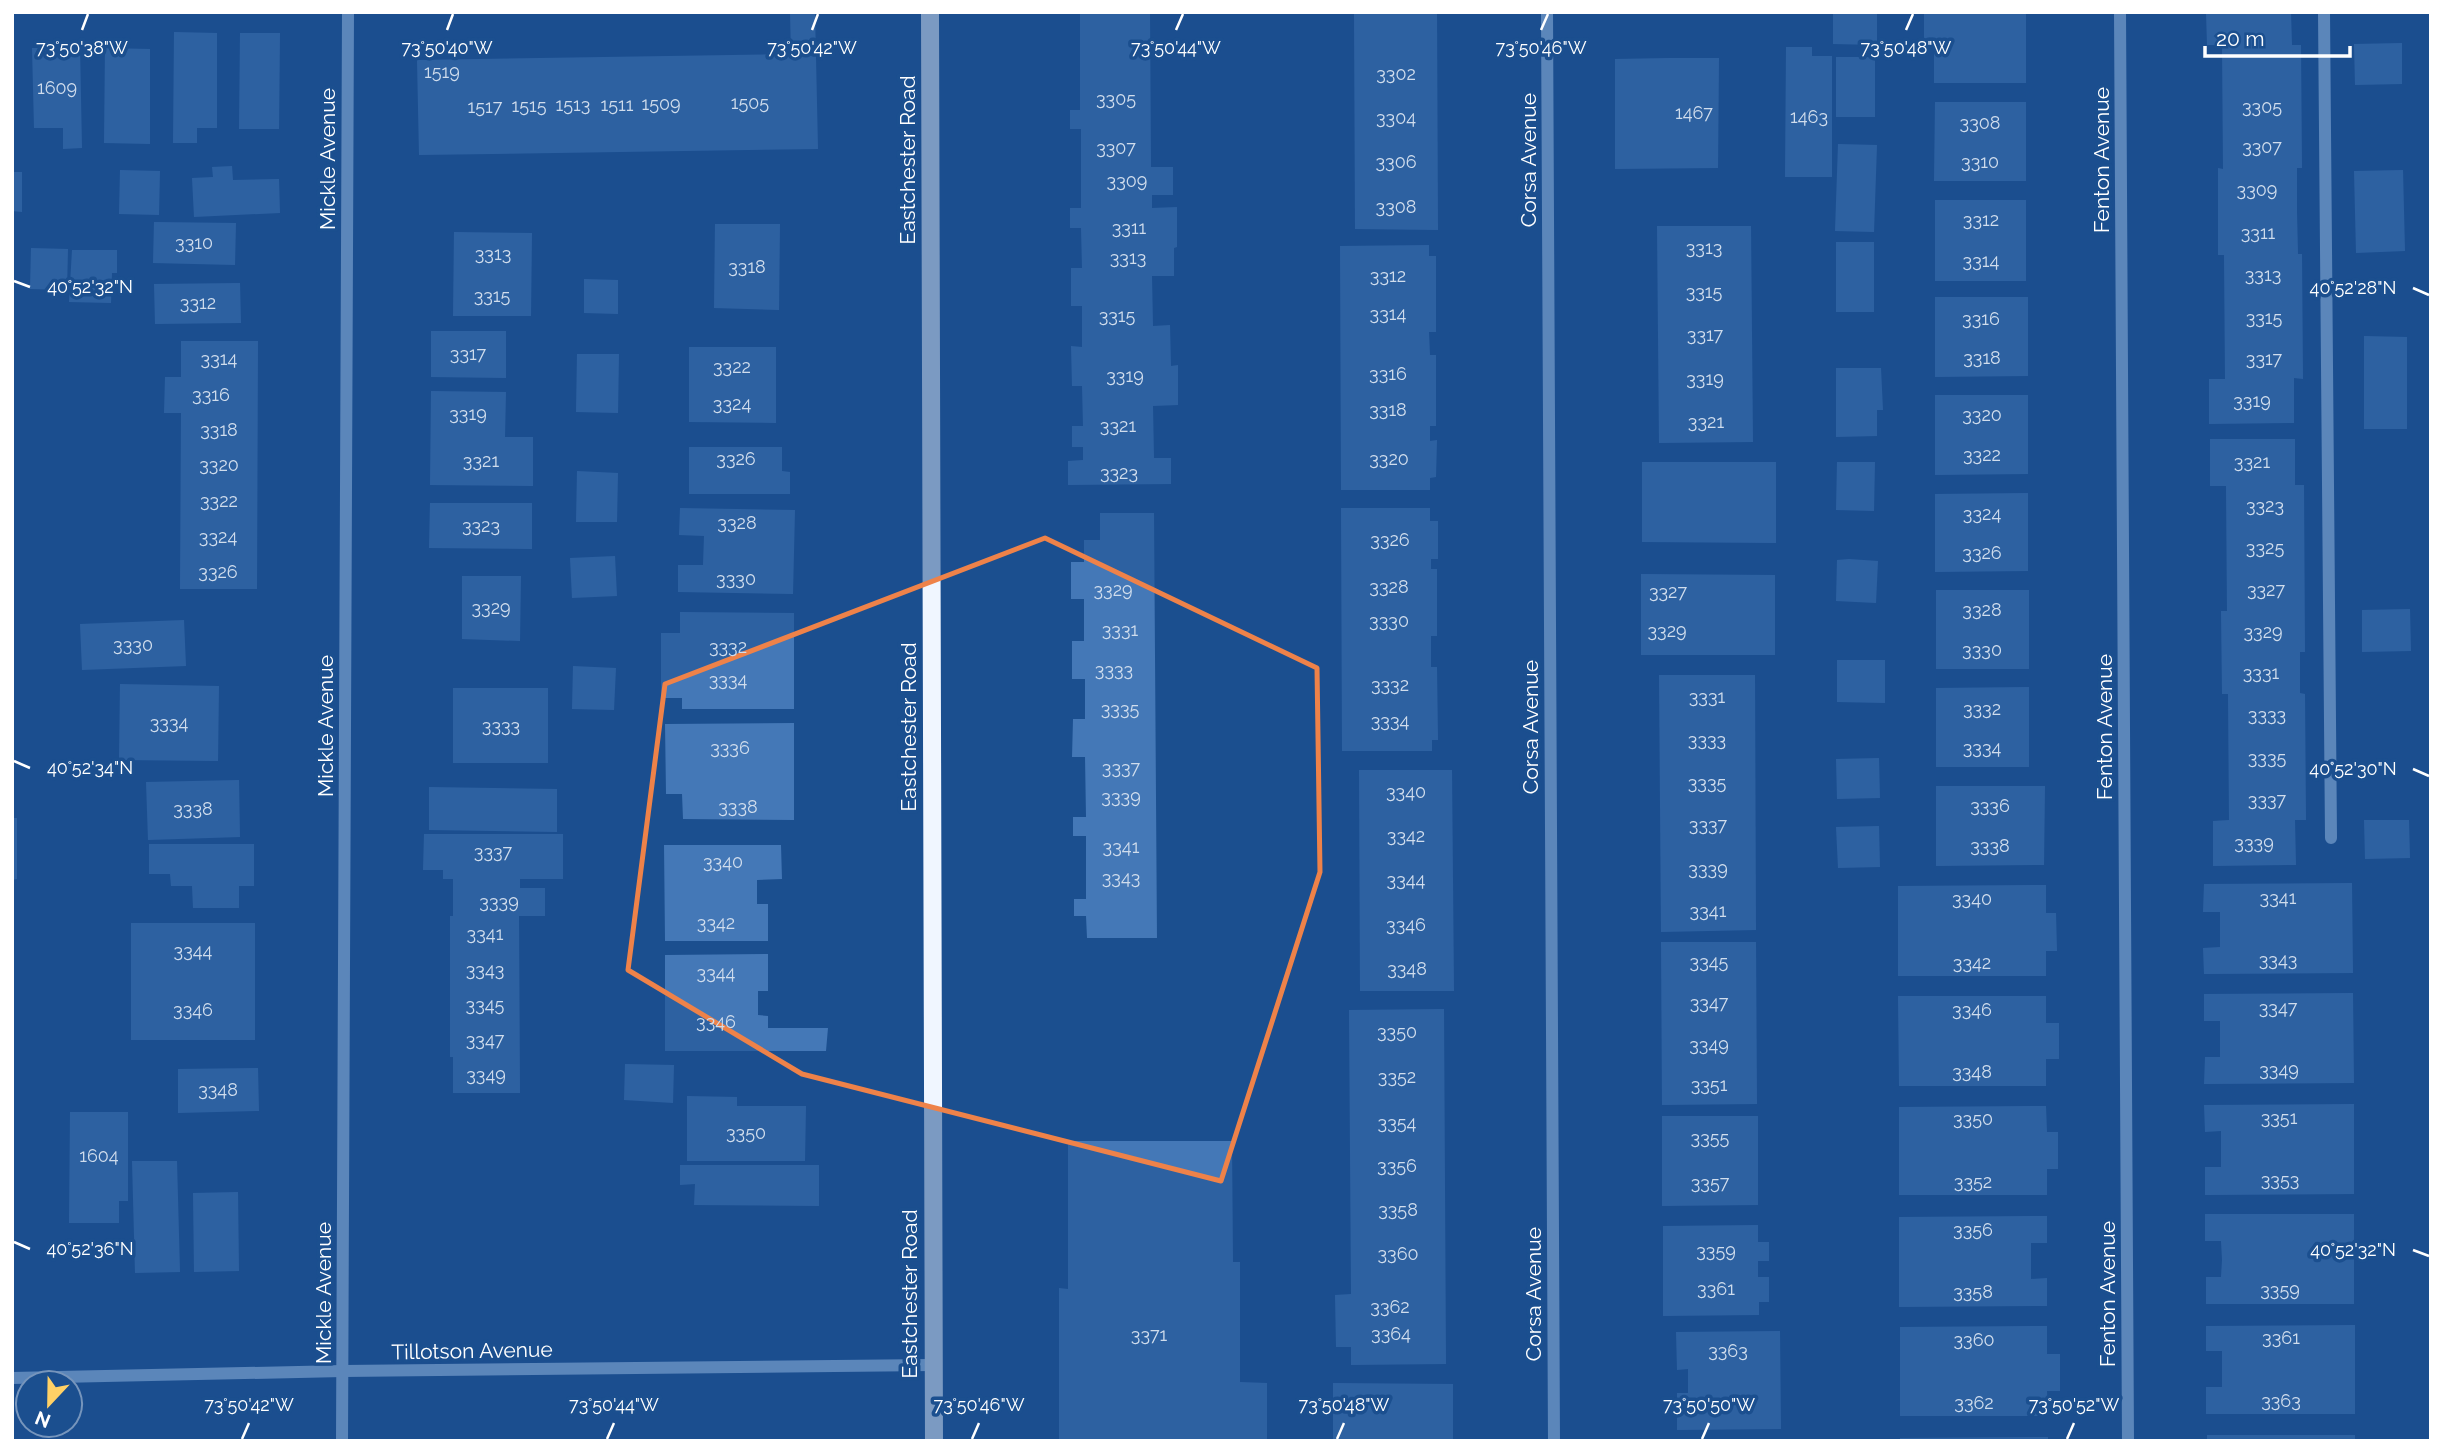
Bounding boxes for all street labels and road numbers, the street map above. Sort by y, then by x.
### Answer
street label: Eastchester Road [895,75,920,245]
street label: Fenton Avenue [2089,87,2114,233]
street label: Mickle Avenue [315,88,340,230]
street label: Corsa Avenue [1516,93,1541,227]
street label: Eastchester Road [896,642,921,812]
street label: Fenton Avenue [2092,654,2117,800]
street label: Mickle Avenue [313,655,338,797]
street label: Corsa Avenue [1518,660,1543,794]
street label: Eastchester Road [897,1209,922,1379]
street label: Fenton Avenue [2095,1221,2120,1367]
street label: Mickle Avenue [311,1222,336,1364]
street label: Corsa Avenue [1521,1227,1546,1361]
street label: Tillotson Avenue [391,1337,553,1364]

